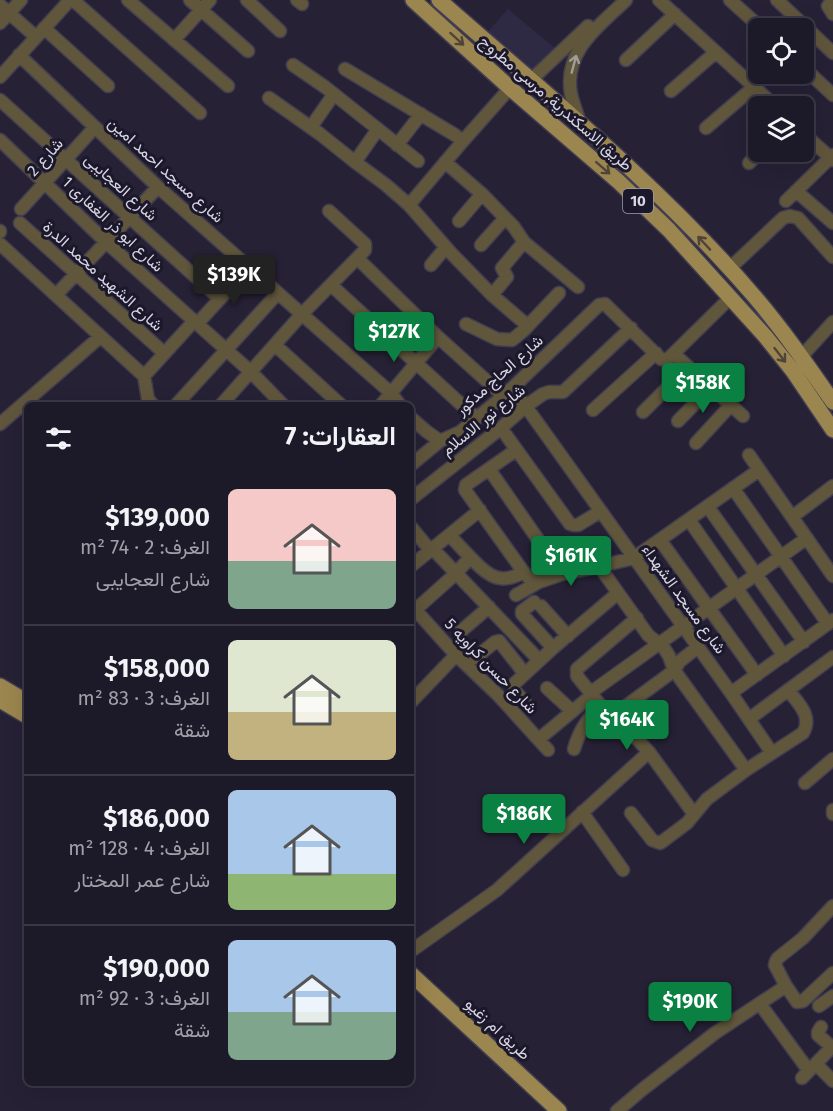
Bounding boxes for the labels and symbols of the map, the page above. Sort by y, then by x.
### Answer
street label: طريق الاسكندرية, مرسى مطروح [474,31,636,176]
one-way arrow [449,32,464,47]
one-way arrow [569,55,580,74]
street label: شارع مسجد احمد امين [103,113,228,228]
street label: شارع 2 [23,134,68,181]
street label: شارع العجايبى [79,149,161,226]
one-way arrow [595,161,610,175]
street label: شارع ابو ذر الغفارى 1 [57,172,167,277]
road number: 10 [623,189,653,213]
street label: شارع الشهيد محمد الدرة [38,217,167,336]
one-way arrow [697,235,712,250]
pin: $139K [192,255,276,306]
pin: $127K [352,312,436,363]
street label: شارع الحاج مدكور [451,331,548,421]
one-way arrow [774,347,787,363]
pin: $158K [661,363,745,414]
street label: شارع نور الاسلام [437,380,530,461]
pin: $161K [529,536,613,587]
street label: شارع مسجد الشهداء [636,541,730,659]
street label: شارع حسن كراويه 5 [439,614,541,719]
pin: $164K [585,700,669,751]
pin: $186K [482,794,566,845]
pin: $190K [648,982,732,1033]
street label: طريق ام زغيو [461,994,534,1065]

